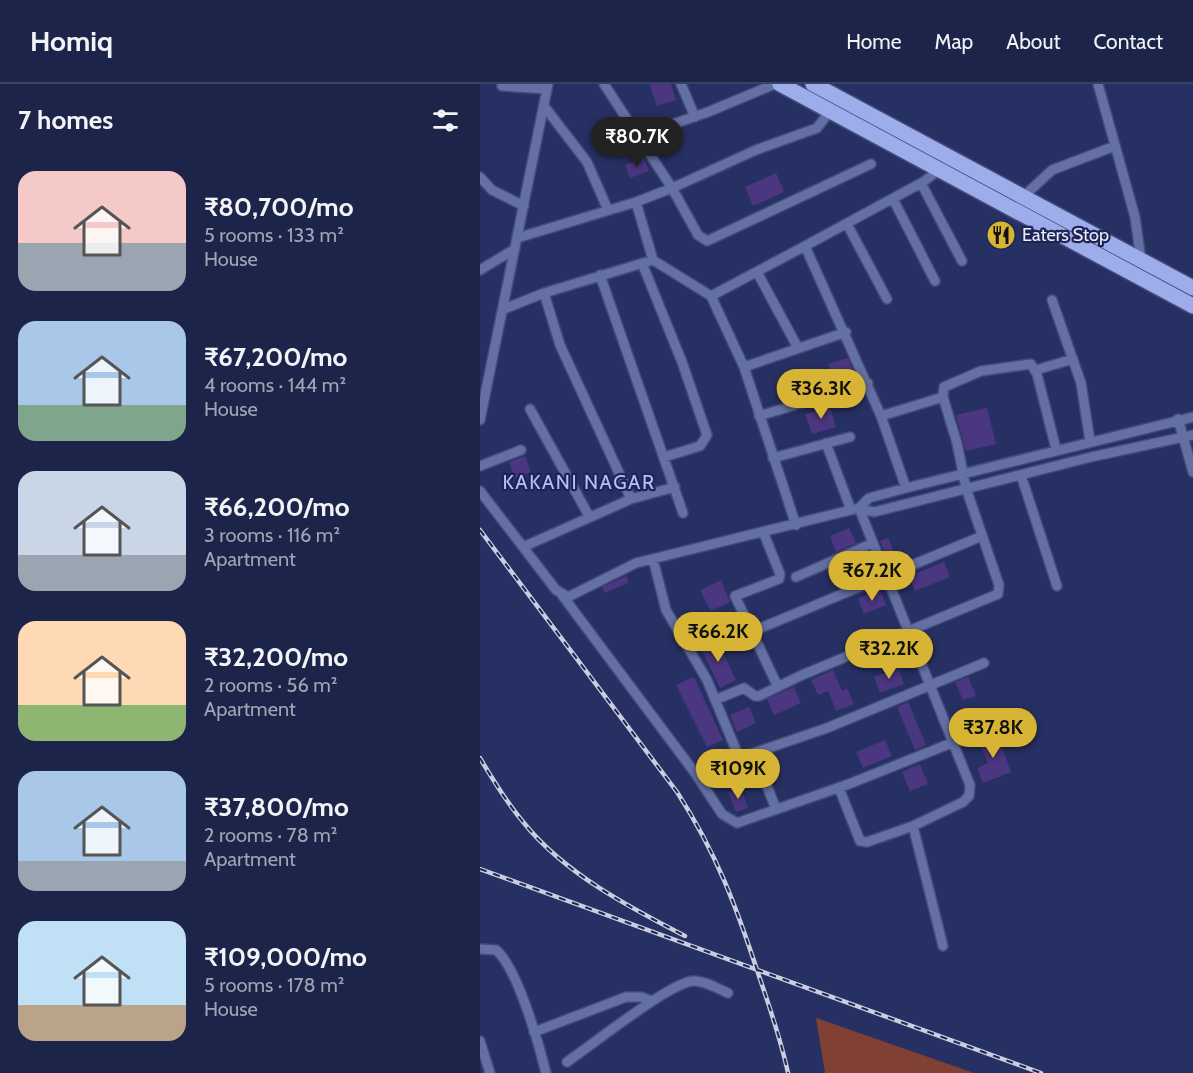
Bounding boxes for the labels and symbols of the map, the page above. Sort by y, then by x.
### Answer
pin: ₹80.7K [588,117,686,168]
restaurant icon: Eaters Stop [985,219,1017,251]
place label: Eaters Stop [1022,224,1109,246]
pin: ₹36.3K [772,369,870,420]
district label: KAKANI NAGAR [503,470,655,494]
pin: ₹67.2K [823,551,921,602]
pin: ₹66.2K [669,612,767,663]
pin: ₹32.2K [840,629,938,680]
pin: ₹37.8K [944,708,1042,759]
pin: ₹109K [696,749,780,800]

